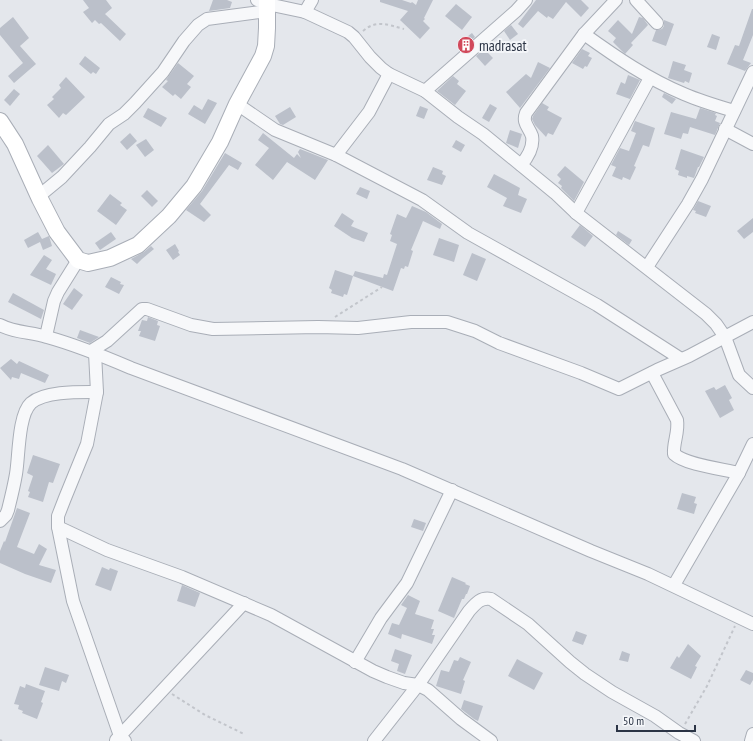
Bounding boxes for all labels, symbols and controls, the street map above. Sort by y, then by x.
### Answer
building icon: madrasat [456,35,476,55]
place label: madrasat [479,36,527,55]
scale bar [617,707,695,733]
text: 50 m [623,713,644,728]

